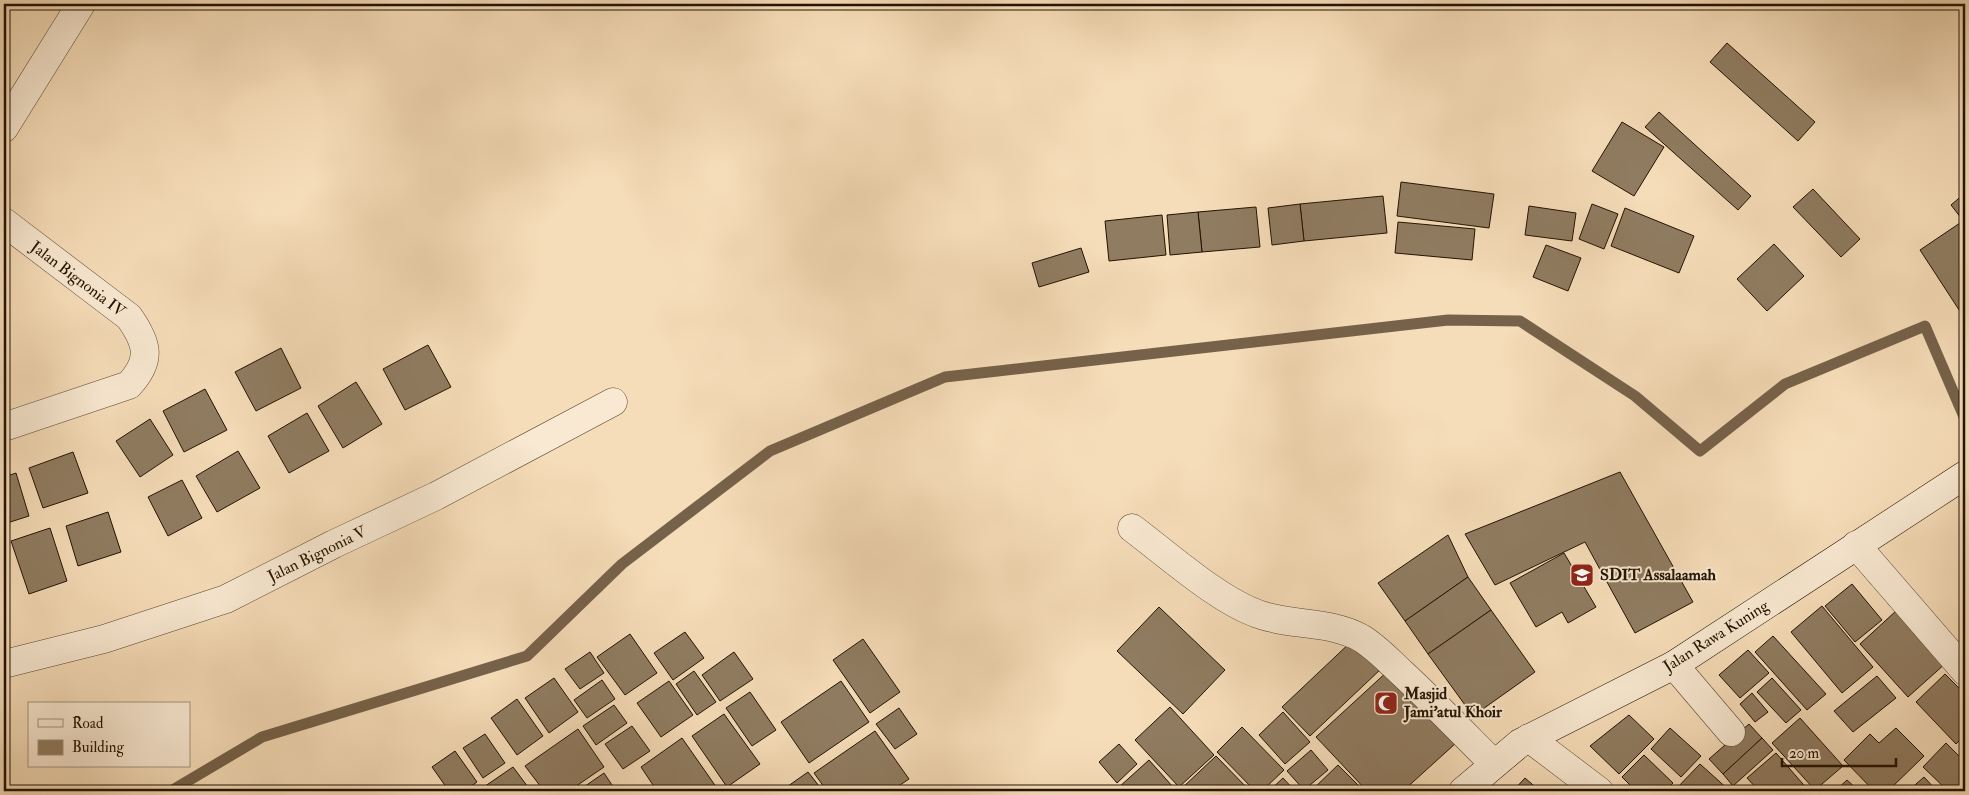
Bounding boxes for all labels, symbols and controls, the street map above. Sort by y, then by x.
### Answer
street label: Jalan Bignonia IV [25,236,130,322]
street label: Jalan Bignonia V [264,521,371,588]
school or university icon: SDIT Assalaamah [1569,562,1595,588]
place label: SDIT Assalaamah [1600,565,1716,585]
street label: Jalan Rawa Kuning [1659,595,1774,678]
place label: Masjid Jami'atul Khoir [1403,684,1503,723]
mosque icon: Masjid Jami'atul Khoir [1373,690,1399,716]
legend [28,702,190,768]
text: Road [72,714,104,733]
scale bar [1782,735,1895,767]
text: Building [72,738,124,757]
text: 20 m [1789,744,1819,763]

